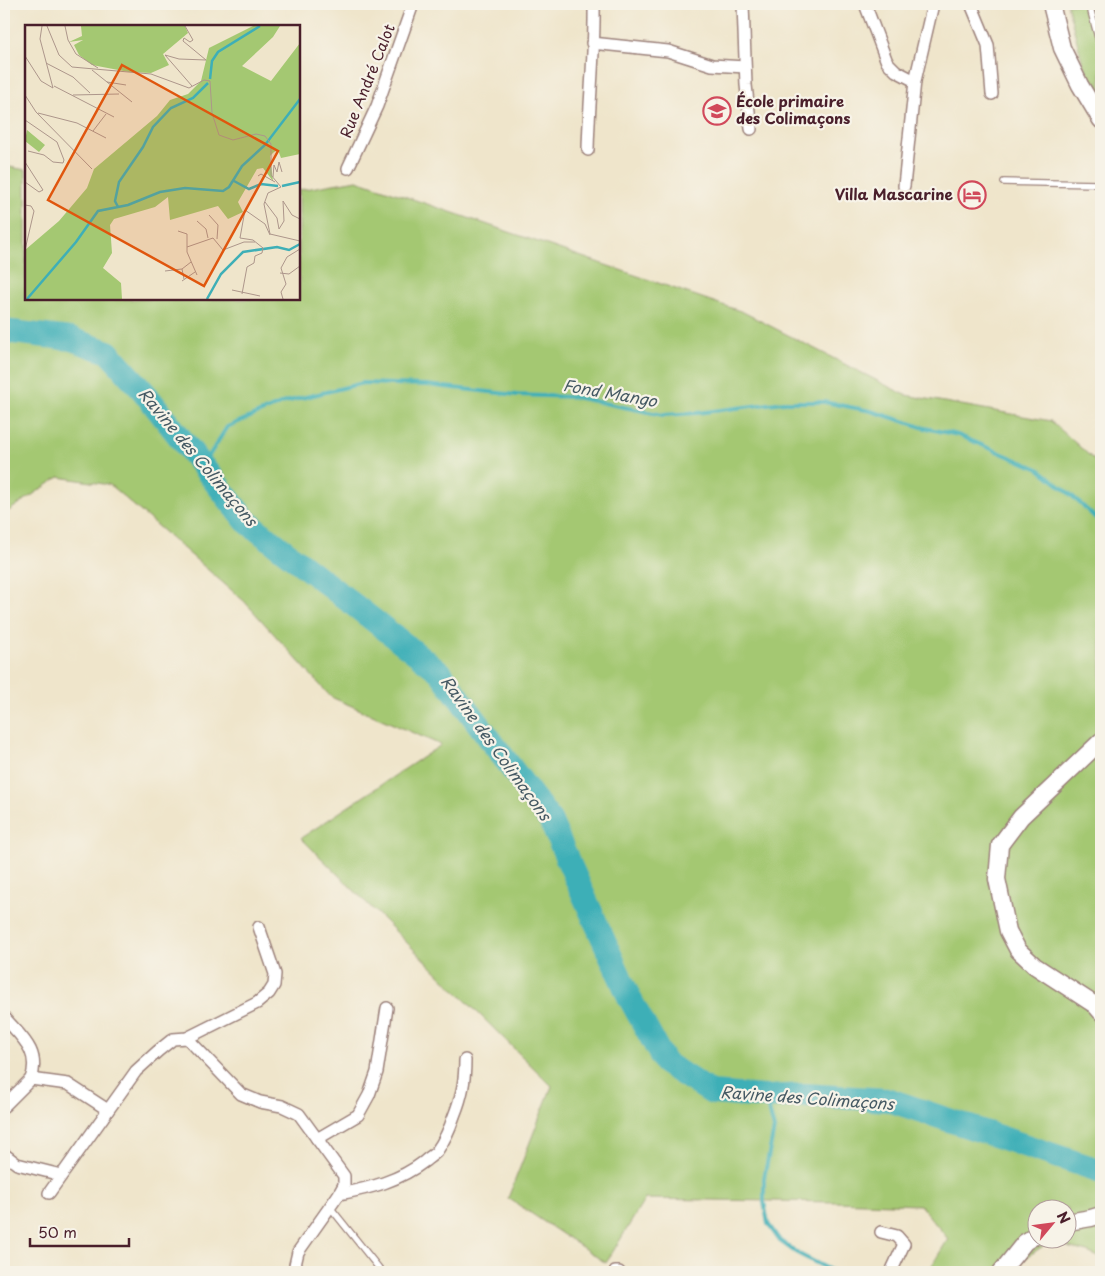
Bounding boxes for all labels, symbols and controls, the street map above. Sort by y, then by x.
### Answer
street label: Rue André Calot [333,20,400,141]
inset map [25,25,300,300]
place label: École primaire des Colimaçons [736,89,850,129]
school or university icon: École primaire des Colimaçons [702,96,732,126]
hotel icon: Villa Mascarine [957,180,987,210]
place label: Villa Mascarine [835,182,954,205]
water label: Fond Mango [561,372,660,412]
water label: Ravine des Colimaçons [134,382,265,532]
water label: Ravine des Colimaçons [436,670,559,826]
water label: Ravine des Colimaçons [720,1079,896,1115]
north arrow [1028,1198,1078,1248]
text: N [1052,1208,1076,1227]
scale bar [30,1216,129,1248]
text: 50 m [38,1220,77,1243]

